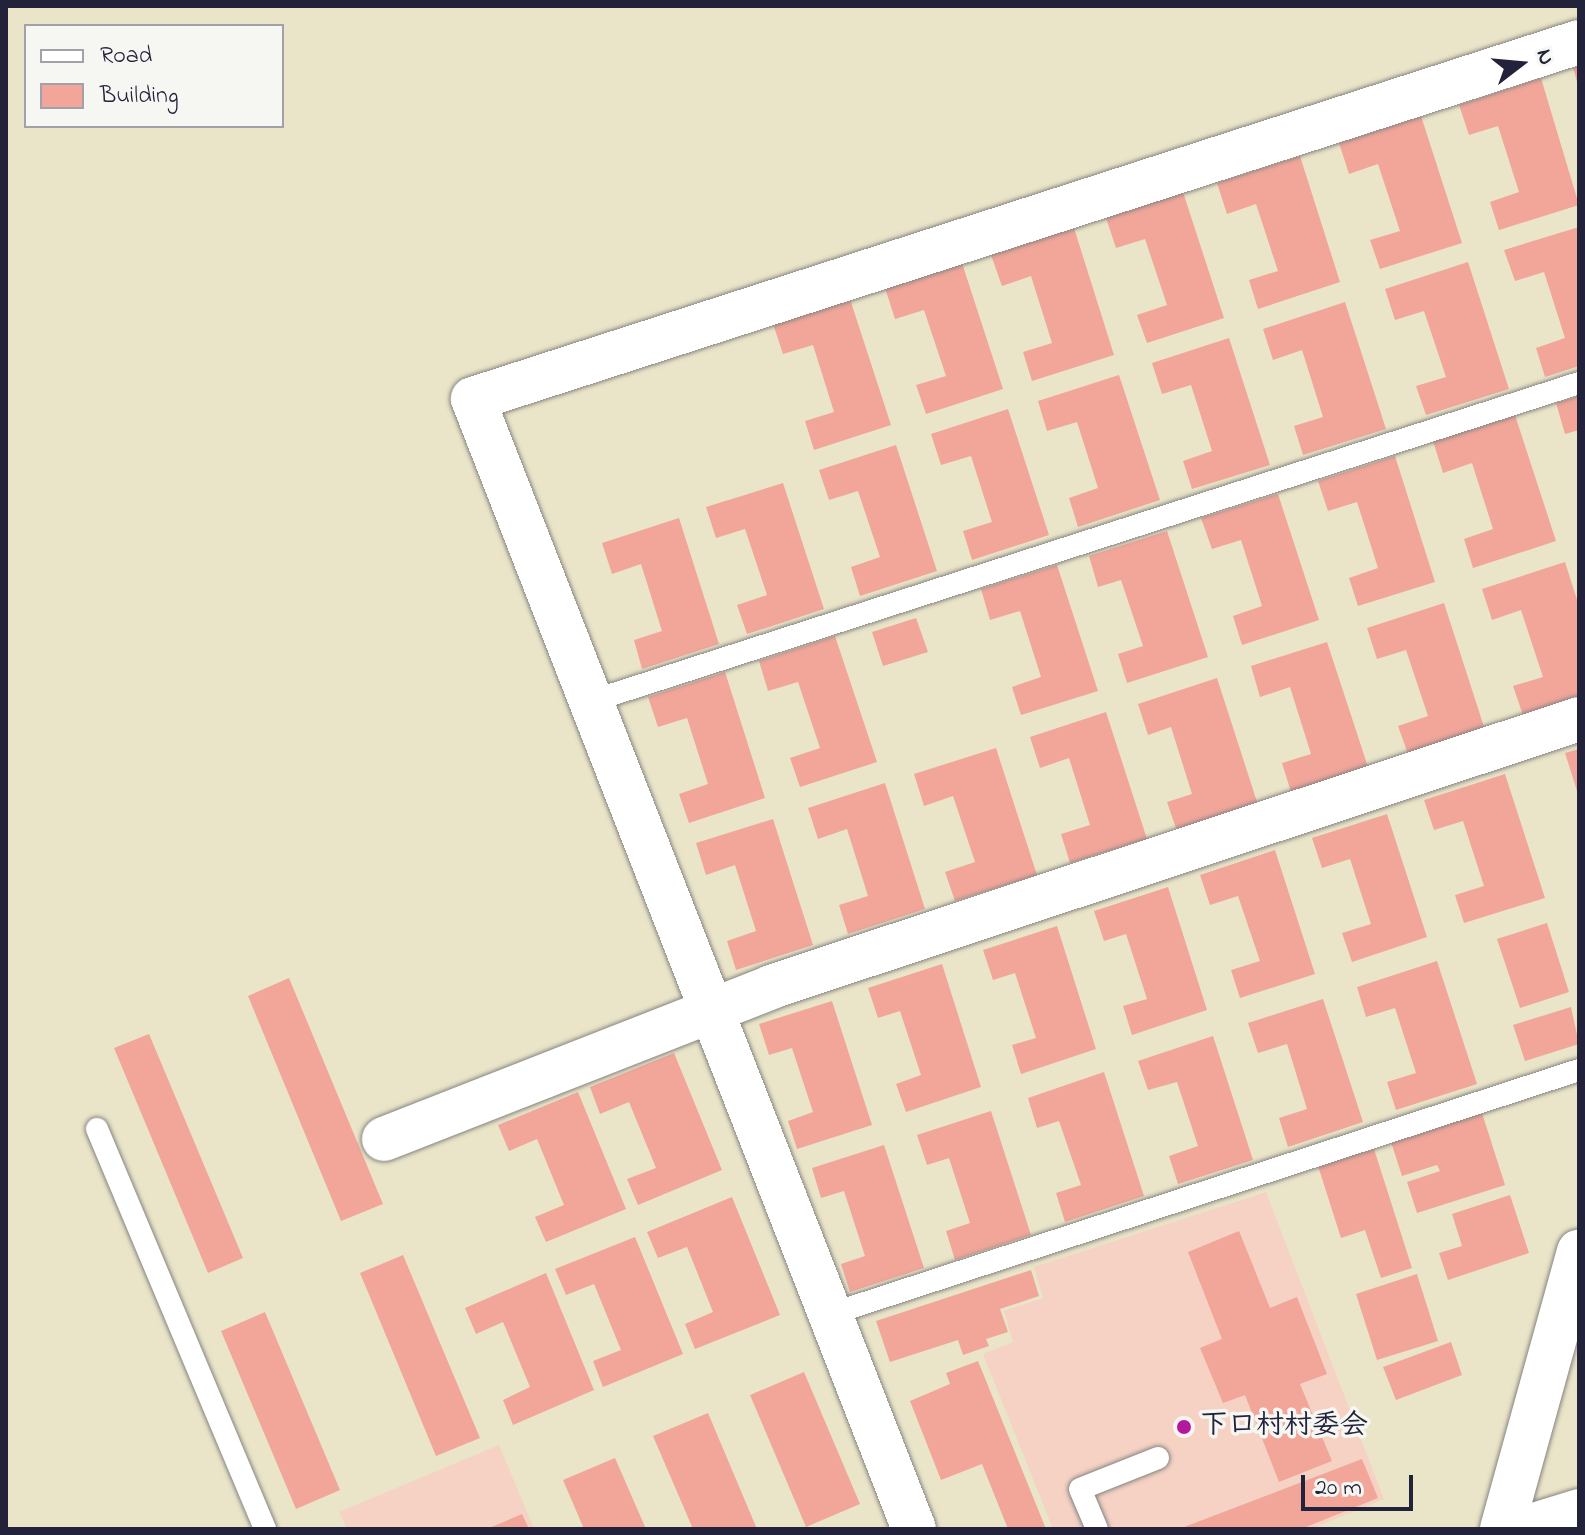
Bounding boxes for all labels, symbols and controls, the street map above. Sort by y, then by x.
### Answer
legend [24,24,284,128]
north arrow [1481,24,1561,104]
text: Road [100,39,152,74]
text: N [1527,46,1561,69]
text: Building [100,79,179,114]
place label: 下口村村委会 [1200,1410,1368,1444]
marker: 下口村村委会 [1175,1418,1193,1436]
scale bar [1305,1459,1417,1509]
text: 20 m [1315,1471,1362,1506]

